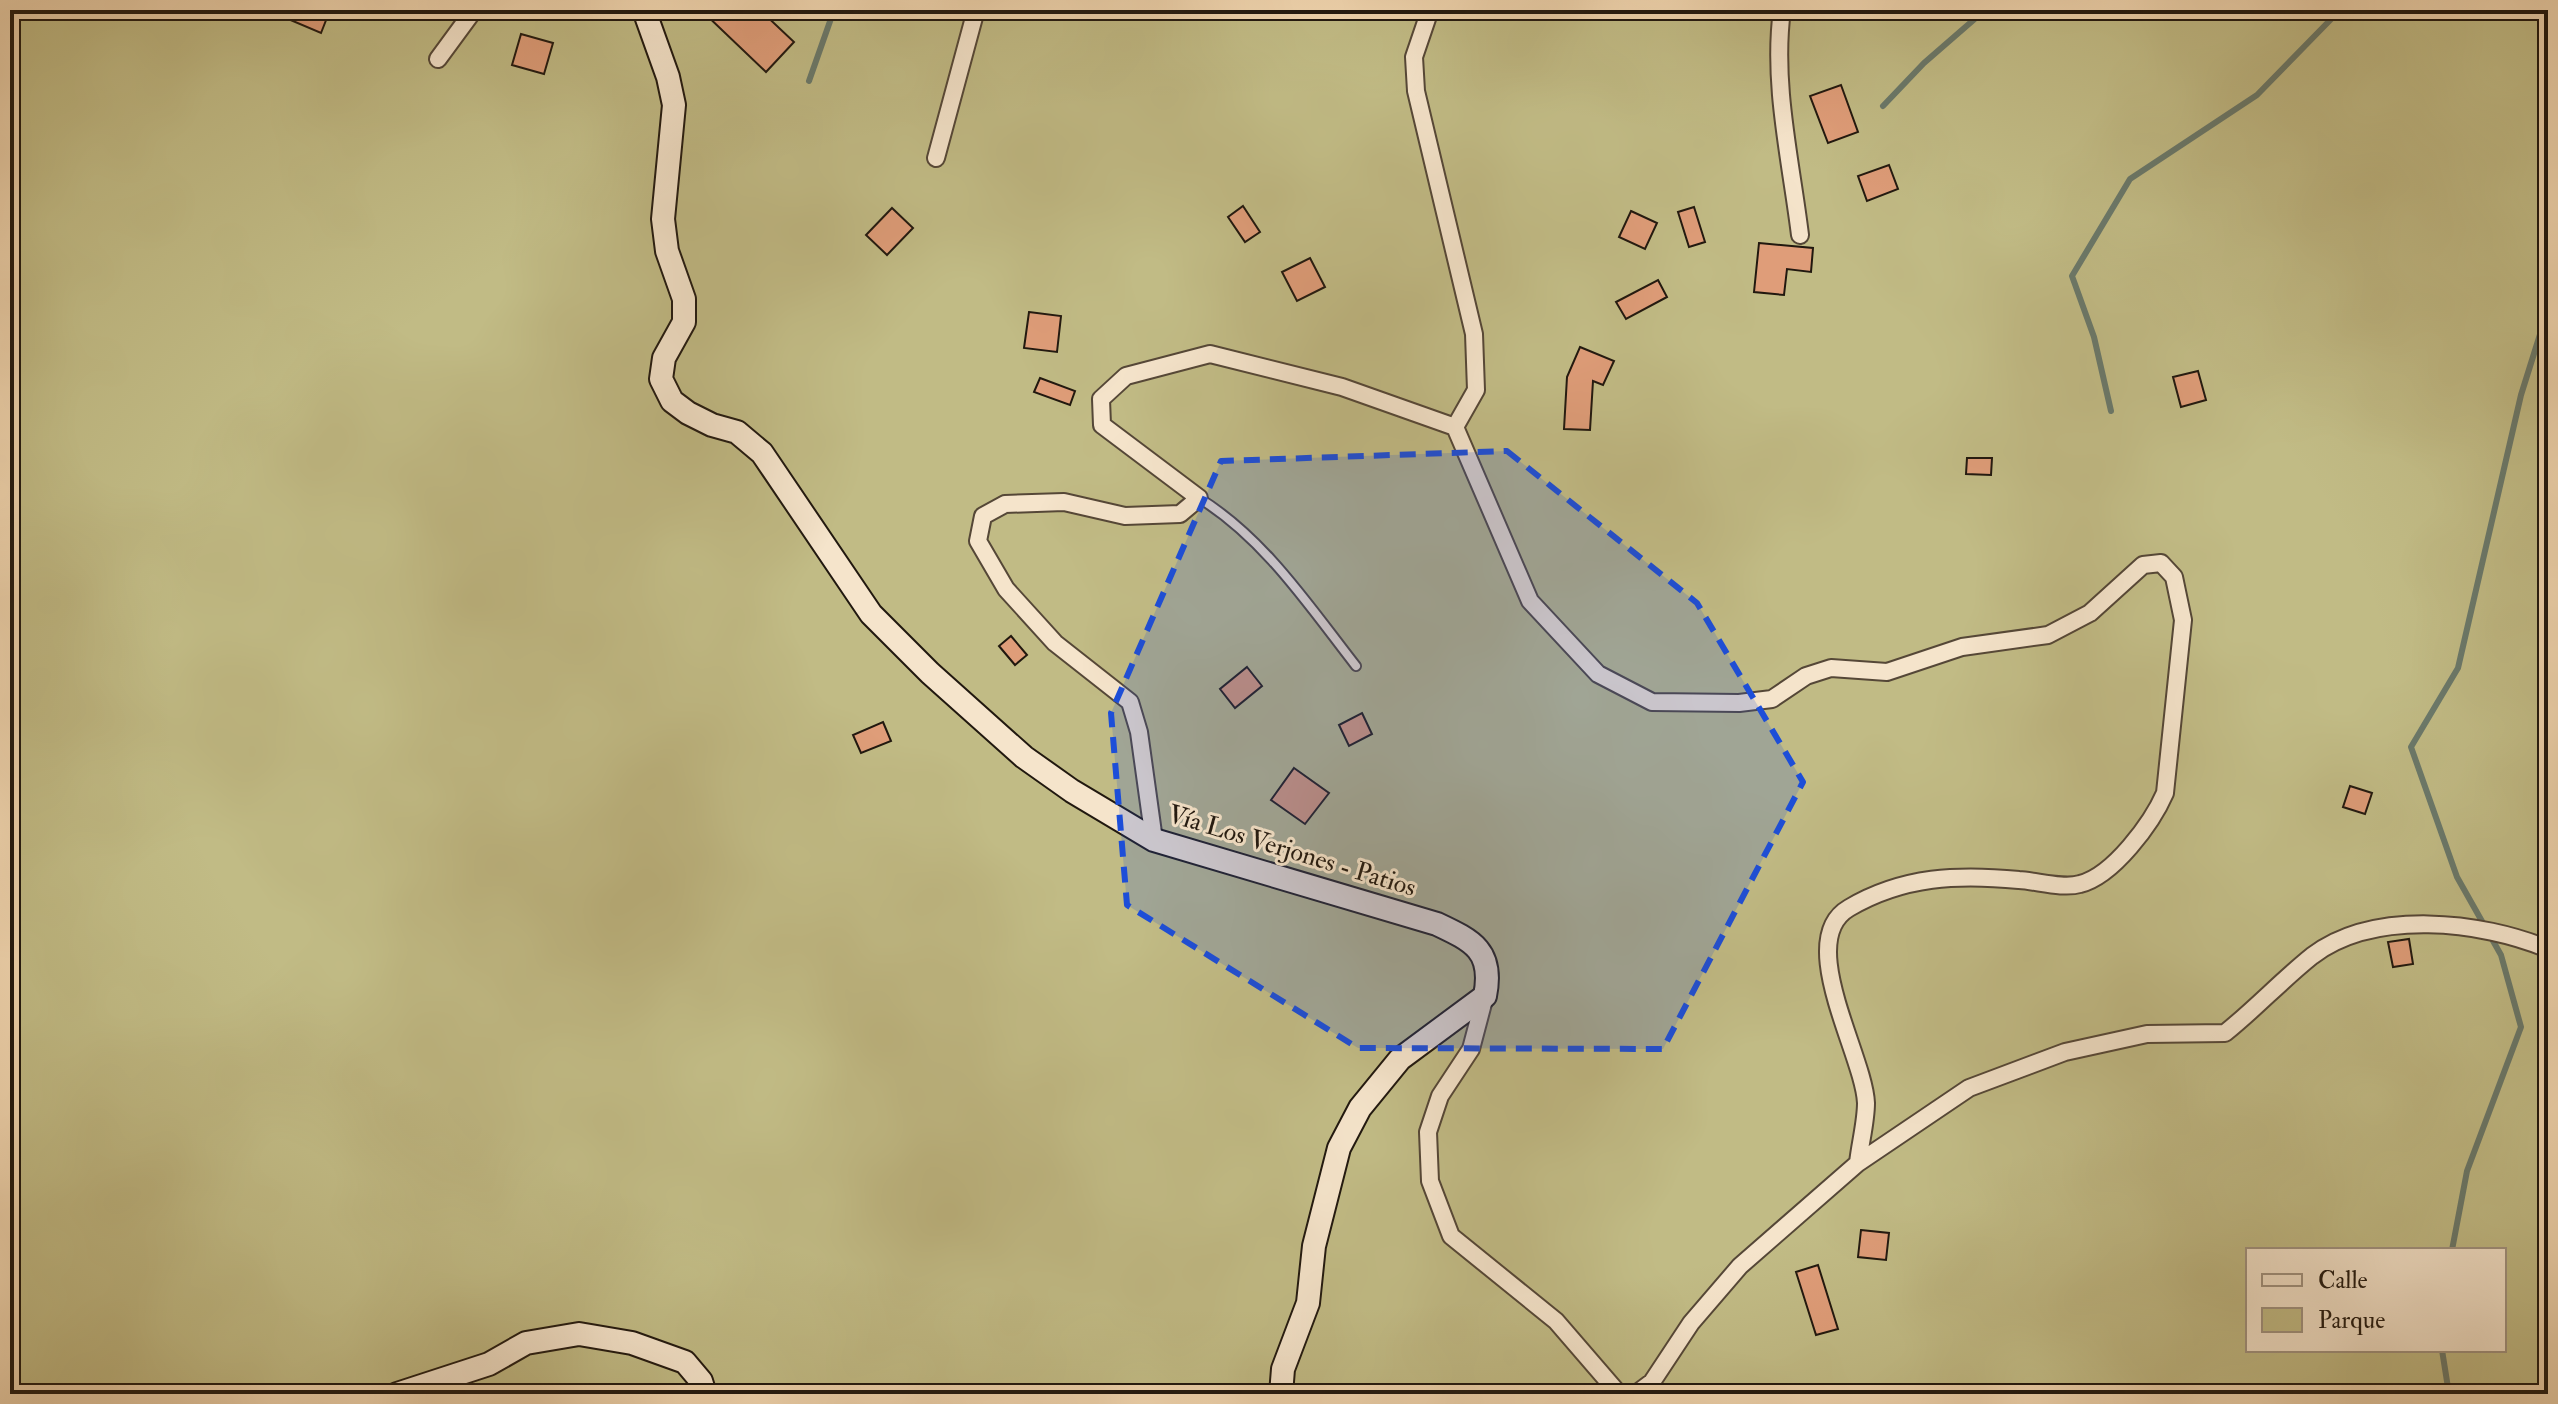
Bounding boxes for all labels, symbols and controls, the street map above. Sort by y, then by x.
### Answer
street label: Vía Los Verjones - Patios [1164,798,1420,904]
legend [2246,1248,2506,1352]
text: Calle [2318,1265,2368,1296]
text: Parque [2318,1305,2385,1336]

